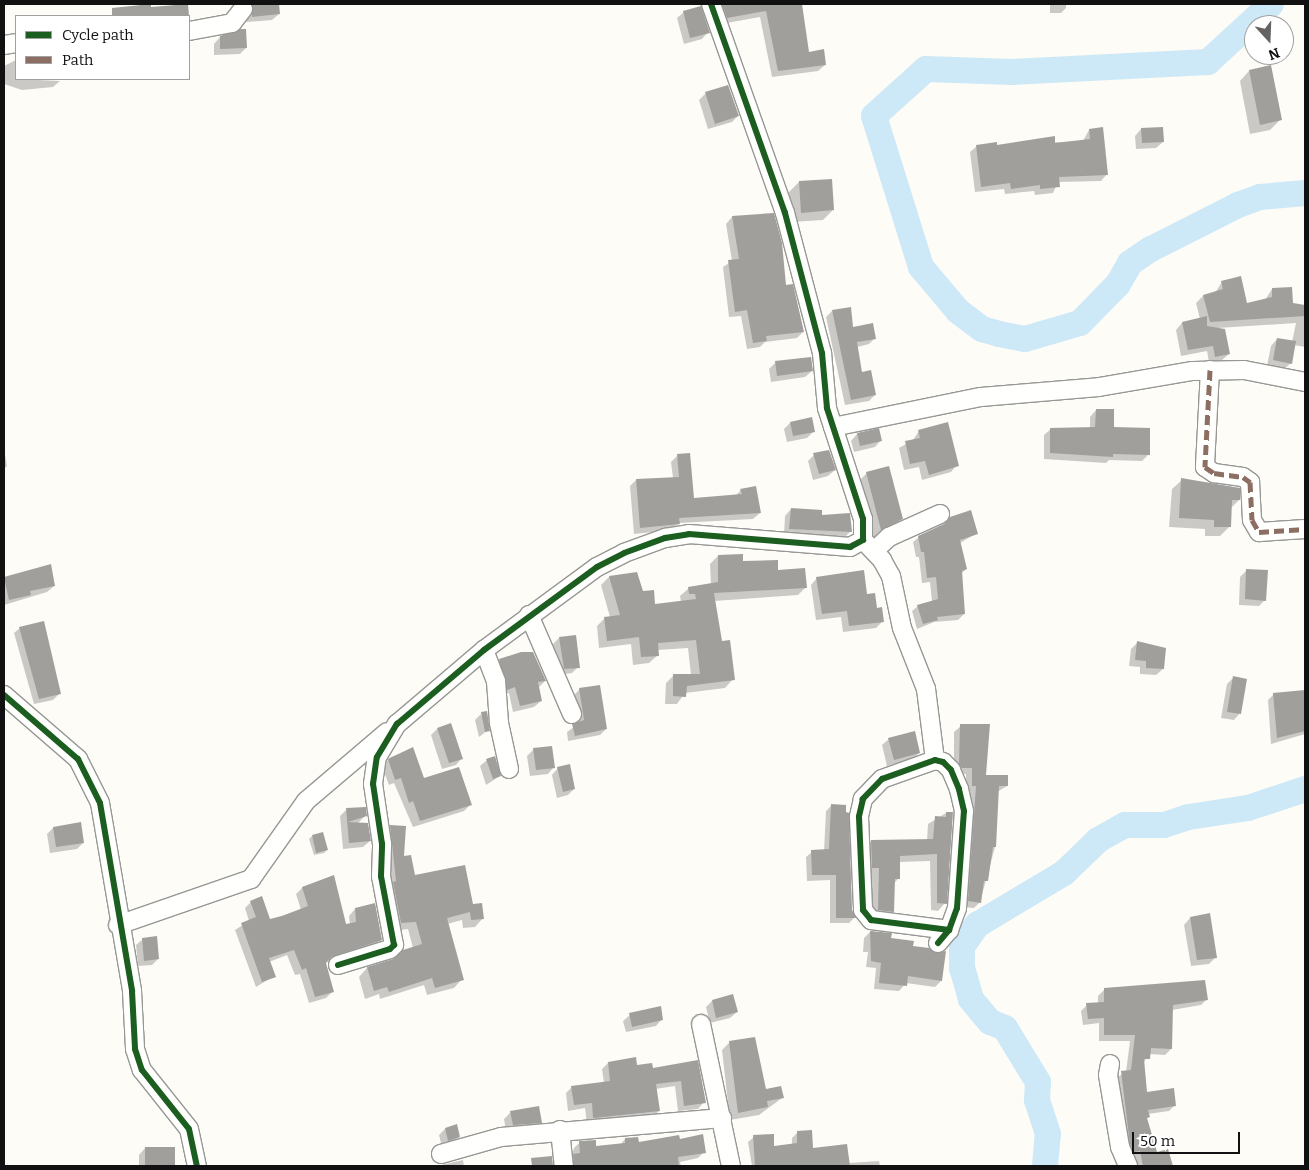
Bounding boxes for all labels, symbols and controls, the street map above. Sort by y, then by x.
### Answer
legend [15,15,190,80]
north arrow [1244,15,1294,65]
text: Cycle path [62,26,134,44]
text: N [1266,44,1282,63]
text: Path [62,51,93,69]
scale bar [1134,1122,1242,1154]
text: 50 m [1140,1132,1175,1150]

